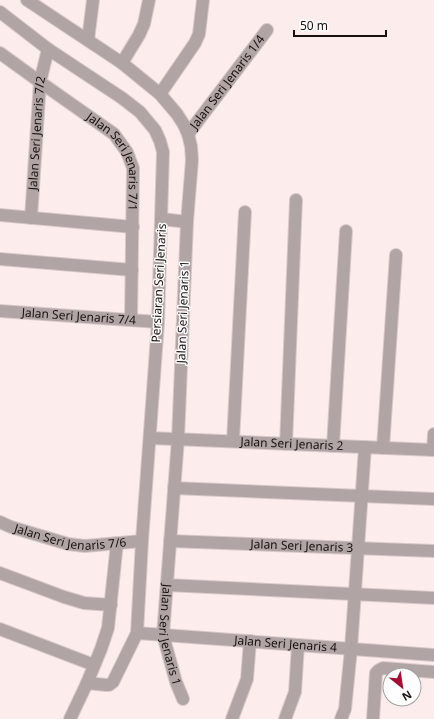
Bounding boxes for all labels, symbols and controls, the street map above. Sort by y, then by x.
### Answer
scale bar [294,12,386,38]
text: 50 m [300,17,328,34]
street label: Jalan Seri Jenaris 1/4 [185,31,268,133]
street label: Jalan Seri Jenaris 7/2 [24,74,49,192]
street label: Jalan Seri Jenaris 7/1 [82,108,142,211]
street label: Persiaran Seri Jenaris [147,223,170,343]
street label: Jalan Seri Jenaris 1 [172,260,193,365]
street label: Jalan Seri Jenaris 7/4 [20,303,137,328]
street label: Jalan Seri Jenaris 2 [239,433,344,454]
street label: Jalan Seri Jenaris 7/6 [11,519,127,554]
street label: Jalan Seri Jenaris 3 [249,535,354,556]
street label: Jalan Seri Jenaris 1 [155,582,186,687]
street label: Jalan Seri Jenaris 4 [233,631,338,656]
north arrow [382,667,422,707]
text: N [400,687,415,705]

